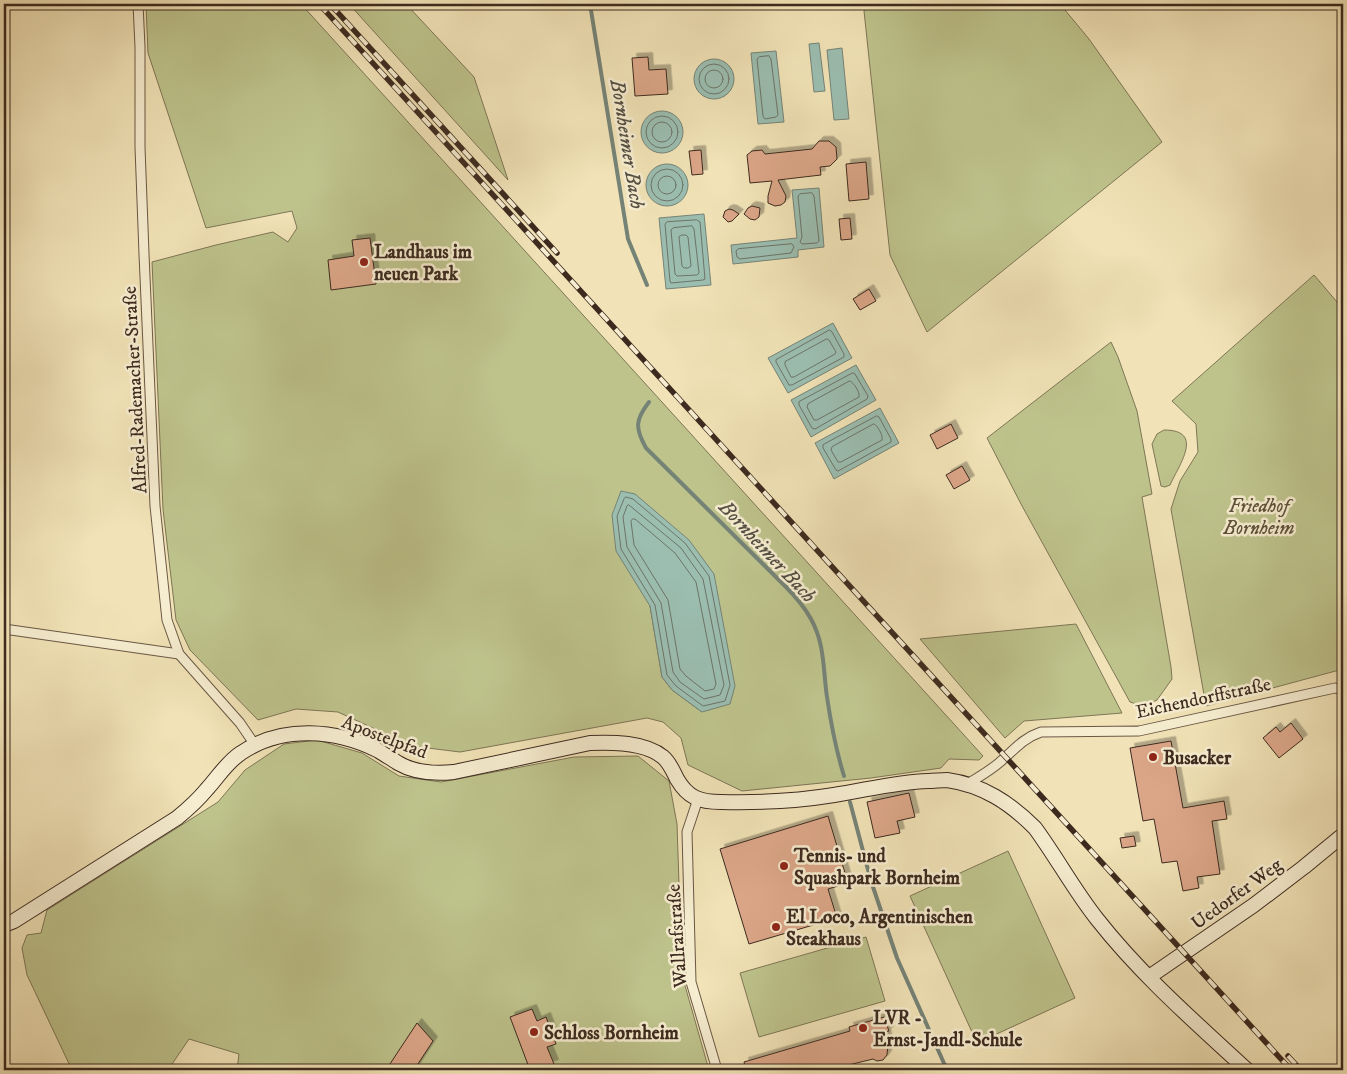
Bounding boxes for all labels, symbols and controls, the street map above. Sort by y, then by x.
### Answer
water label: Bornheimer Bach [604,77,649,211]
place label: Landhaus im neuen Park [374,241,473,286]
marker: Landhaus im neuen Park [358,256,370,268]
street label: Alfred-Rademacher-Straße [119,286,152,494]
water label: Bornheimer Bach [712,495,821,608]
park label: Friedhof Bornheim [1223,495,1295,540]
street label: Eichendorffstraße [1134,673,1273,724]
street label: Apostelpfad [338,711,431,764]
place label: Busacker [1163,747,1232,770]
marker: Busacker [1147,751,1159,763]
place label: Tennis- und Squashpark Bornheim [793,845,961,891]
street label: Uedorfer Weg [1187,853,1287,935]
marker: Tennis- und Squashpark Bornheim [778,860,790,872]
street label: Wallrafstraße [662,883,693,990]
place label: El Loco, Argentinischen Steakhaus [786,906,974,951]
marker: El Loco, Argentinischen Steakhaus [770,921,782,933]
place label: LVR - Ernst-Jandl-Schule [873,1007,1022,1052]
place label: Schloss Bornheim [544,1022,680,1045]
marker: LVR - Ernst-Jandl-Schule [857,1022,869,1034]
marker: Schloss Bornheim [528,1026,540,1038]

